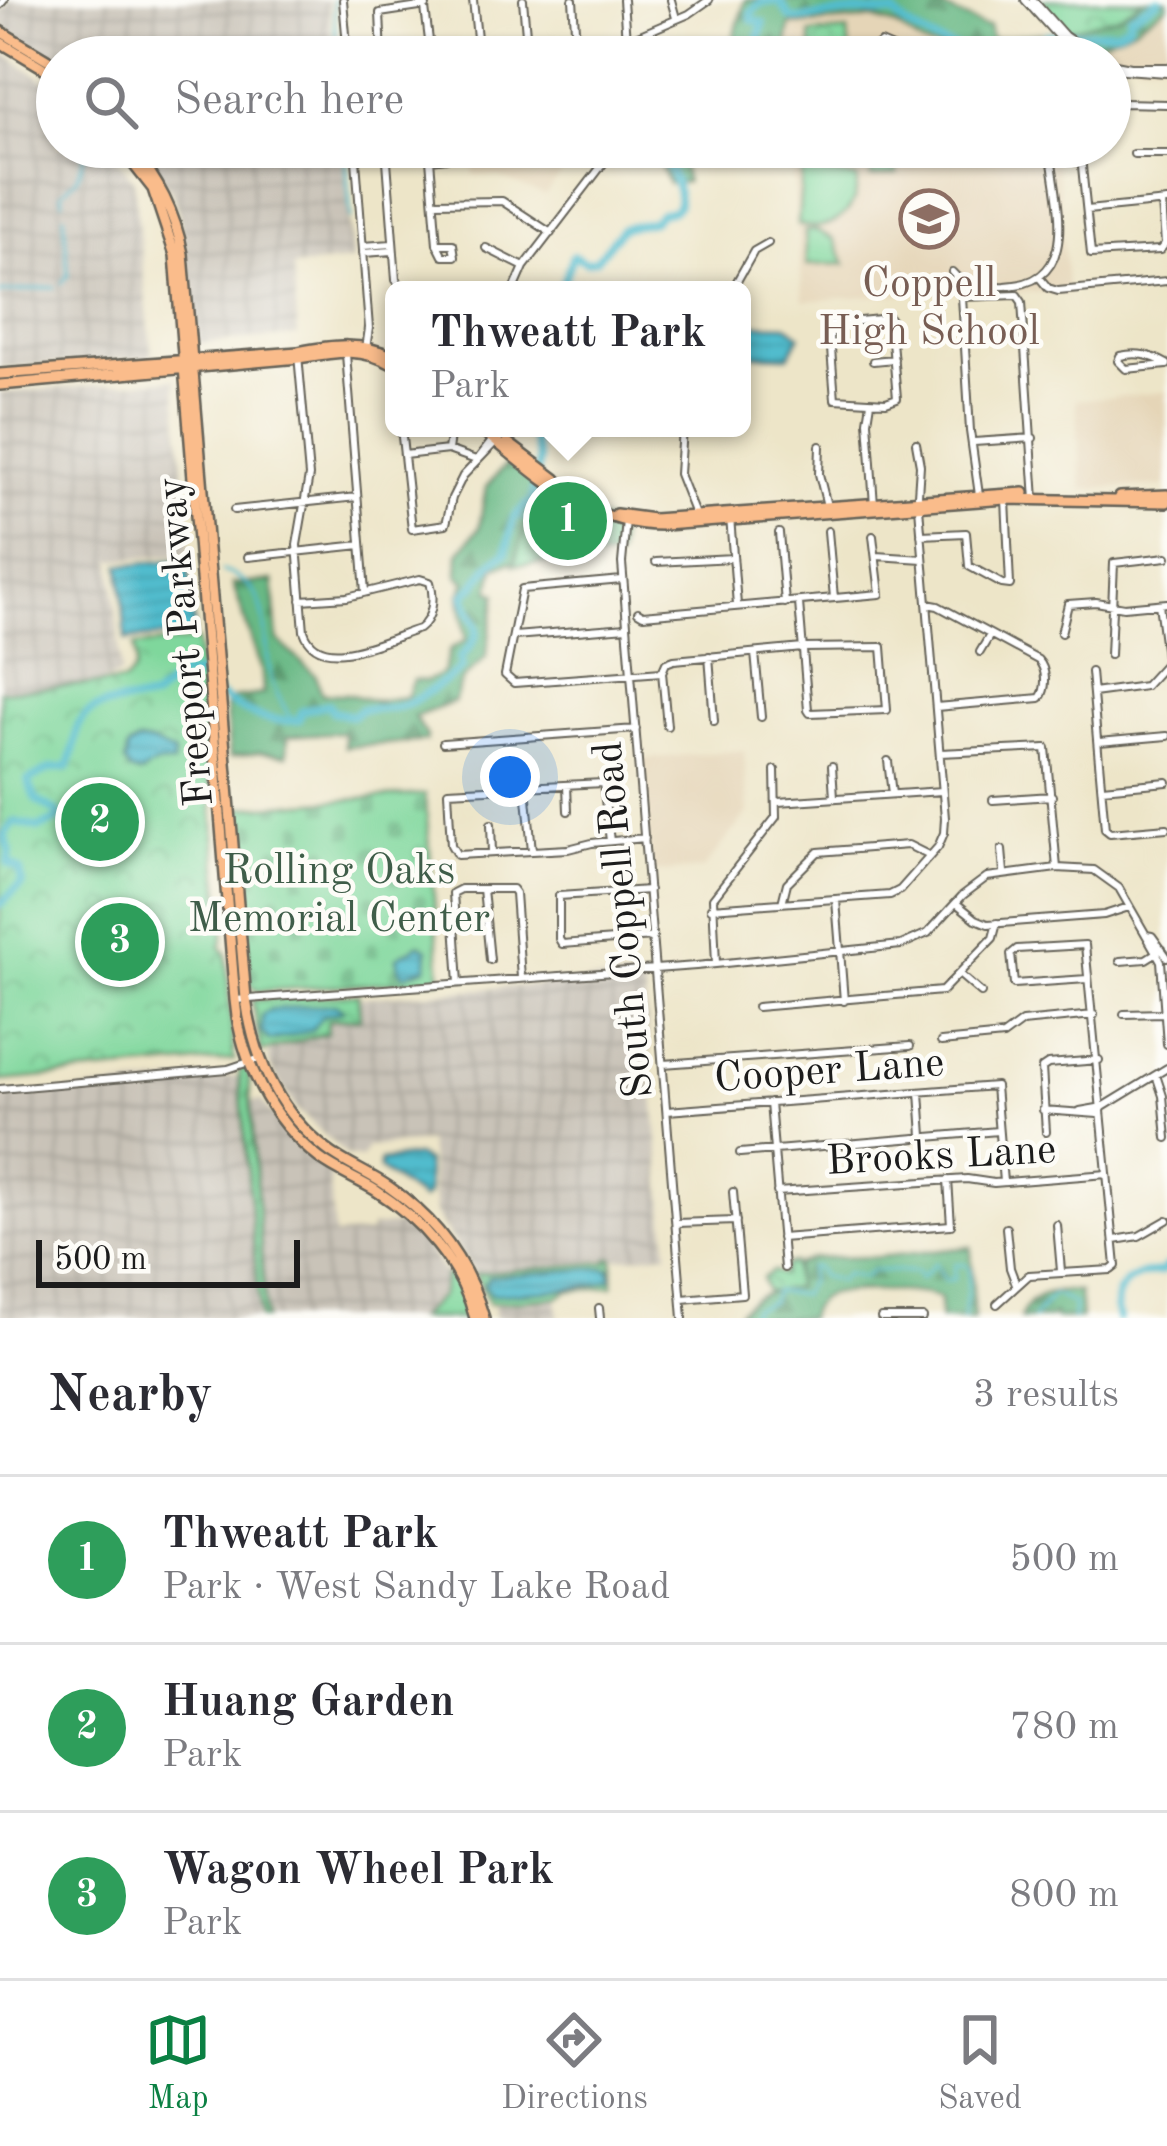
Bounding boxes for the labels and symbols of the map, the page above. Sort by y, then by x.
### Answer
school or university icon: Coppell High School [898,188,960,250]
place label: Coppell High School [818,264,1040,354]
street label: Freeport Parkway [152,475,222,808]
pin: 1 [529,476,607,566]
street label: South Coppell Road [588,739,662,1100]
your location [480,747,540,807]
pin: 2 [61,777,139,867]
park label: Rolling Oaks Memorial Center [188,851,490,941]
pin: 3 [81,897,159,987]
street label: Cooper Lane [713,1043,946,1101]
street label: Brooks Lane [825,1130,1057,1184]
scale bar [36,1234,300,1287]

